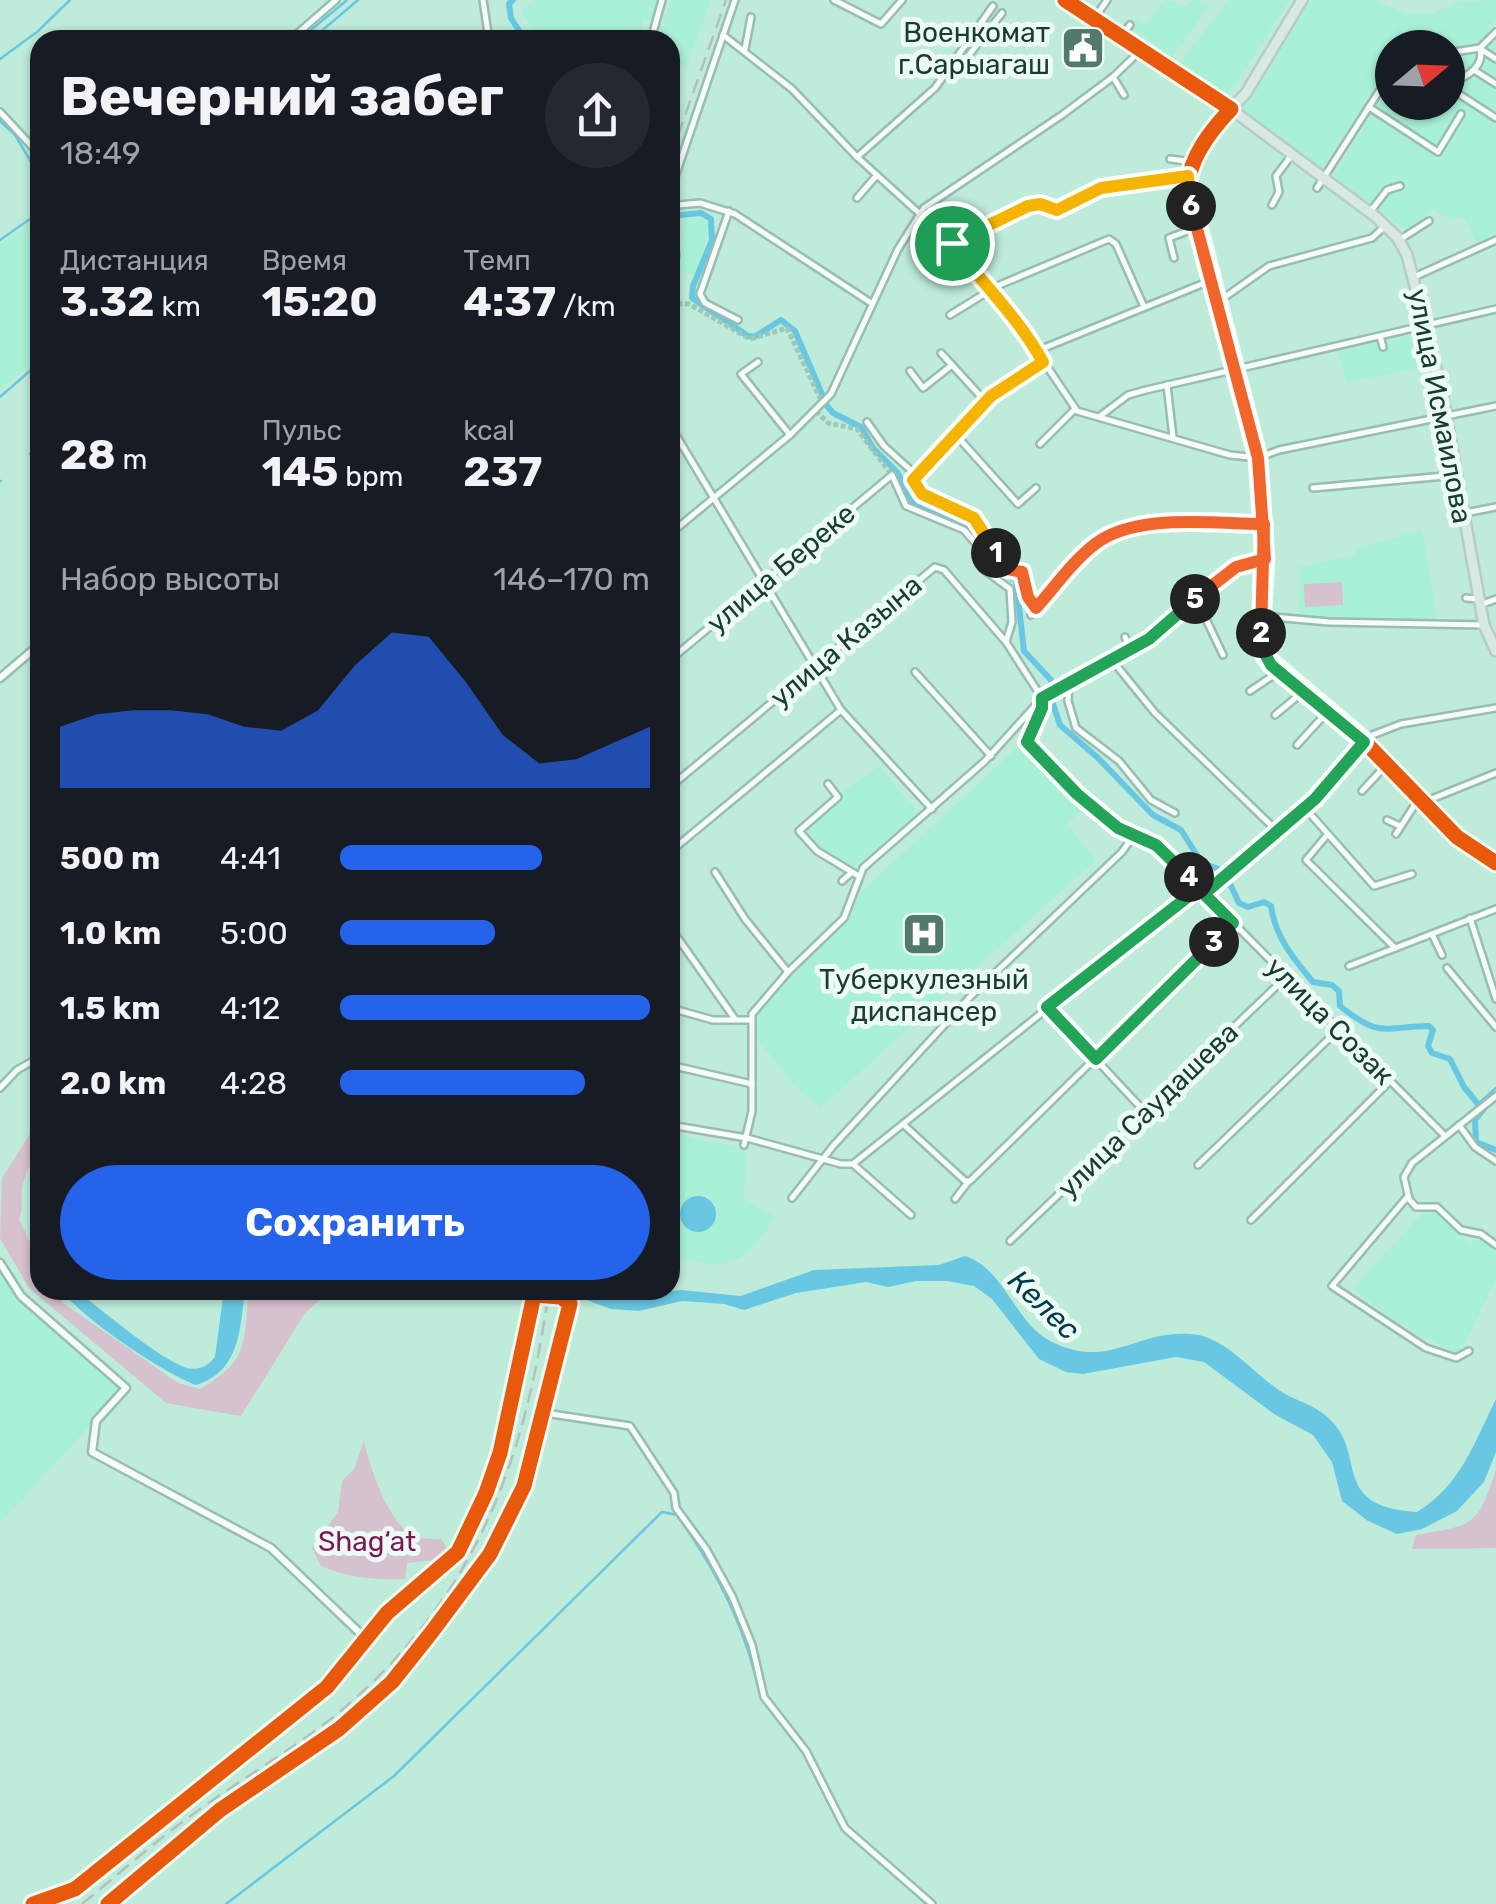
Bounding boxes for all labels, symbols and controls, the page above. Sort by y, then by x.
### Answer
place label: Военкомат г.Сарыагаш [898,16,1050,81]
public building icon: Военкомат г.Сарыагаш [1060,25,1106,71]
north arrow [1375,30,1465,120]
map controls [1375,30,1465,120]
button: share [545,63,650,168]
text: Вечерний забег [60,64,504,129]
text: 18:49 [60,134,141,172]
pin: 6 [1166,181,1216,231]
text: 6 [1182,189,1200,222]
pin [910,201,995,286]
icon: arrive [925,216,980,271]
text: Дистанция [60,244,209,277]
text: Время [262,244,347,277]
text: Темп [463,244,531,277]
text: 3.32 [60,277,155,327]
text: 15:20 [262,277,378,327]
text: 4:37 [463,277,556,327]
street label: улица Исмаилова [1401,286,1479,526]
text: km [155,290,201,323]
text: /km [556,290,616,323]
text: Пульс [262,414,342,447]
text: kcal [463,414,515,447]
text: 28 [60,430,116,480]
text: m [116,443,148,476]
text: 145 [262,447,338,497]
text: 237 [463,447,542,497]
text: bpm [338,460,403,493]
street label: улица Береке [700,496,862,640]
pin: 1 [971,528,1021,578]
text: 1 [989,536,1003,569]
text: Набор высоты [60,560,280,598]
text: 146–170 m [493,560,650,598]
street label: улица Казына [764,568,928,714]
pin: 5 [1170,574,1220,624]
text: 5 [1186,582,1204,615]
pin: 2 [1236,608,1286,658]
text: 2 [1252,616,1270,649]
text: 500 m [60,839,160,877]
text: 4:41 [220,839,281,877]
pin: 4 [1164,852,1214,902]
text: 4 [1179,860,1199,893]
hospital icon: Туберкулезный диспансер [901,911,947,957]
text: 1.0 km [60,914,161,952]
text: 5:00 [220,914,288,952]
pin: 3 [1189,917,1239,967]
text: 3 [1205,925,1223,958]
street label: улица Созак [1259,950,1401,1092]
place label: Туберкулезный диспансер [819,963,1029,1028]
text: 1.5 km [60,989,161,1027]
text: 4:12 [220,989,281,1027]
street label: улица Саудашева [1051,1015,1245,1205]
text: 2.0 km [60,1064,166,1102]
text: 4:28 [220,1064,287,1102]
button: Сохранить [60,1165,650,1280]
water label: Келес [1001,1262,1087,1348]
park label: Shag‘at [318,1525,416,1558]

